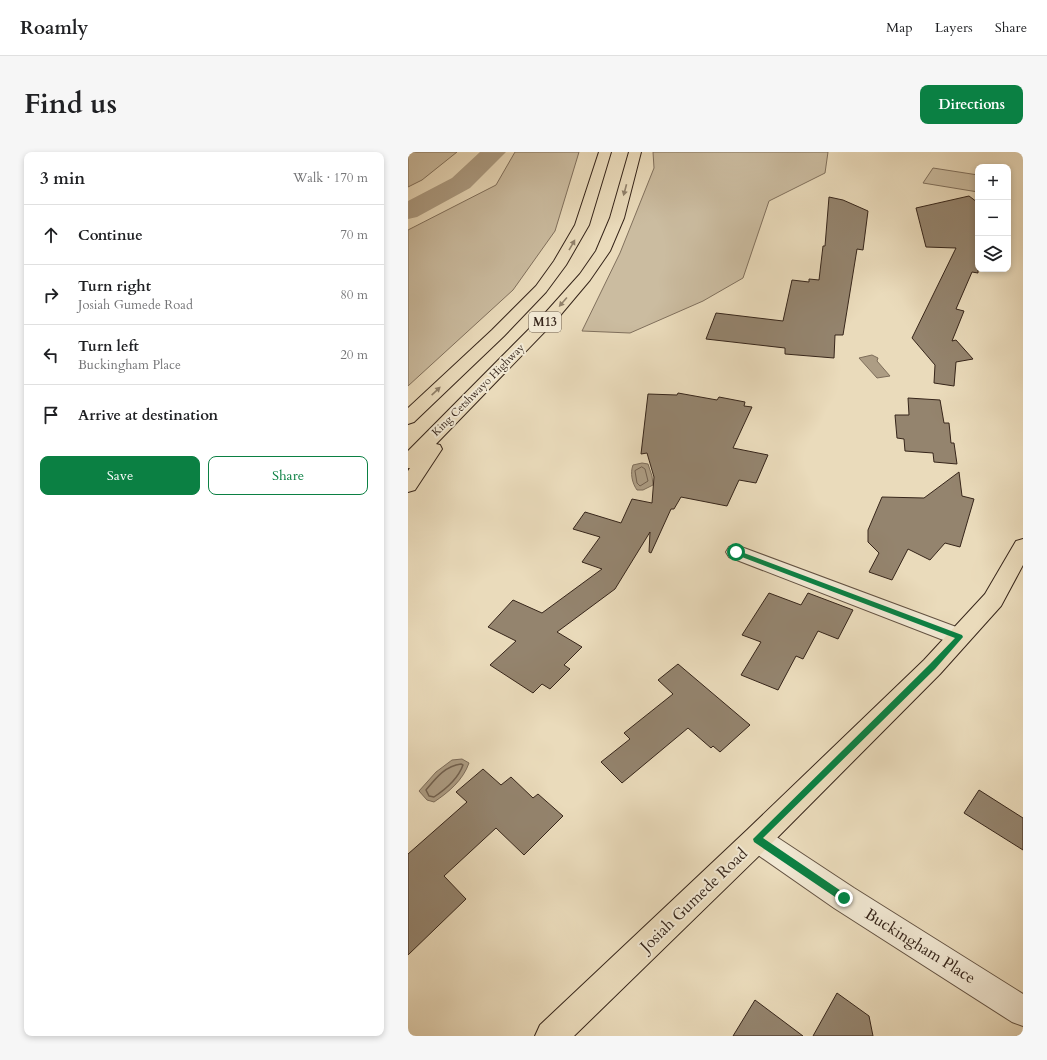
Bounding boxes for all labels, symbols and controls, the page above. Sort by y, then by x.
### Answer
text: Roamly [20,15,88,41]
text: Map [886,18,913,37]
text: Layers [935,18,973,37]
text: Share [995,18,1027,37]
text: Find us [24,85,117,123]
button: Directions [920,85,1023,124]
map controls [975,164,1011,272]
button: + [975,164,1011,200]
text: 3 min [40,167,85,190]
text: Walk · 170 m [293,169,368,187]
one-way arrow [622,184,628,196]
button: − [975,200,1011,236]
icon: ahead [40,224,62,246]
text: Continue [78,225,143,245]
text: 70 m [340,226,368,244]
button: layers [975,236,1011,272]
one-way arrow [568,239,575,251]
text: Turn right [78,276,151,296]
icon: right [40,284,62,306]
text: 80 m [340,286,368,304]
text: Josiah Gumede Road [78,296,193,314]
one-way arrow [559,297,568,307]
road number: M13 [529,312,561,332]
text: Turn left [78,336,139,356]
street label: King Cetshwayo Highway [428,340,528,440]
icon: left [40,344,62,366]
text: 20 m [340,346,368,364]
text: Buckingham Place [78,356,181,374]
one-way arrow [431,386,441,396]
icon: arrive [40,404,62,426]
text: Arrive at destination [78,405,218,425]
button: Save [40,456,200,495]
button: Share [208,456,368,495]
route start [727,543,745,561]
street label: Josiah Gumede Road [634,843,753,958]
route end [835,889,853,907]
street label: Buckingham Place [860,903,980,989]

